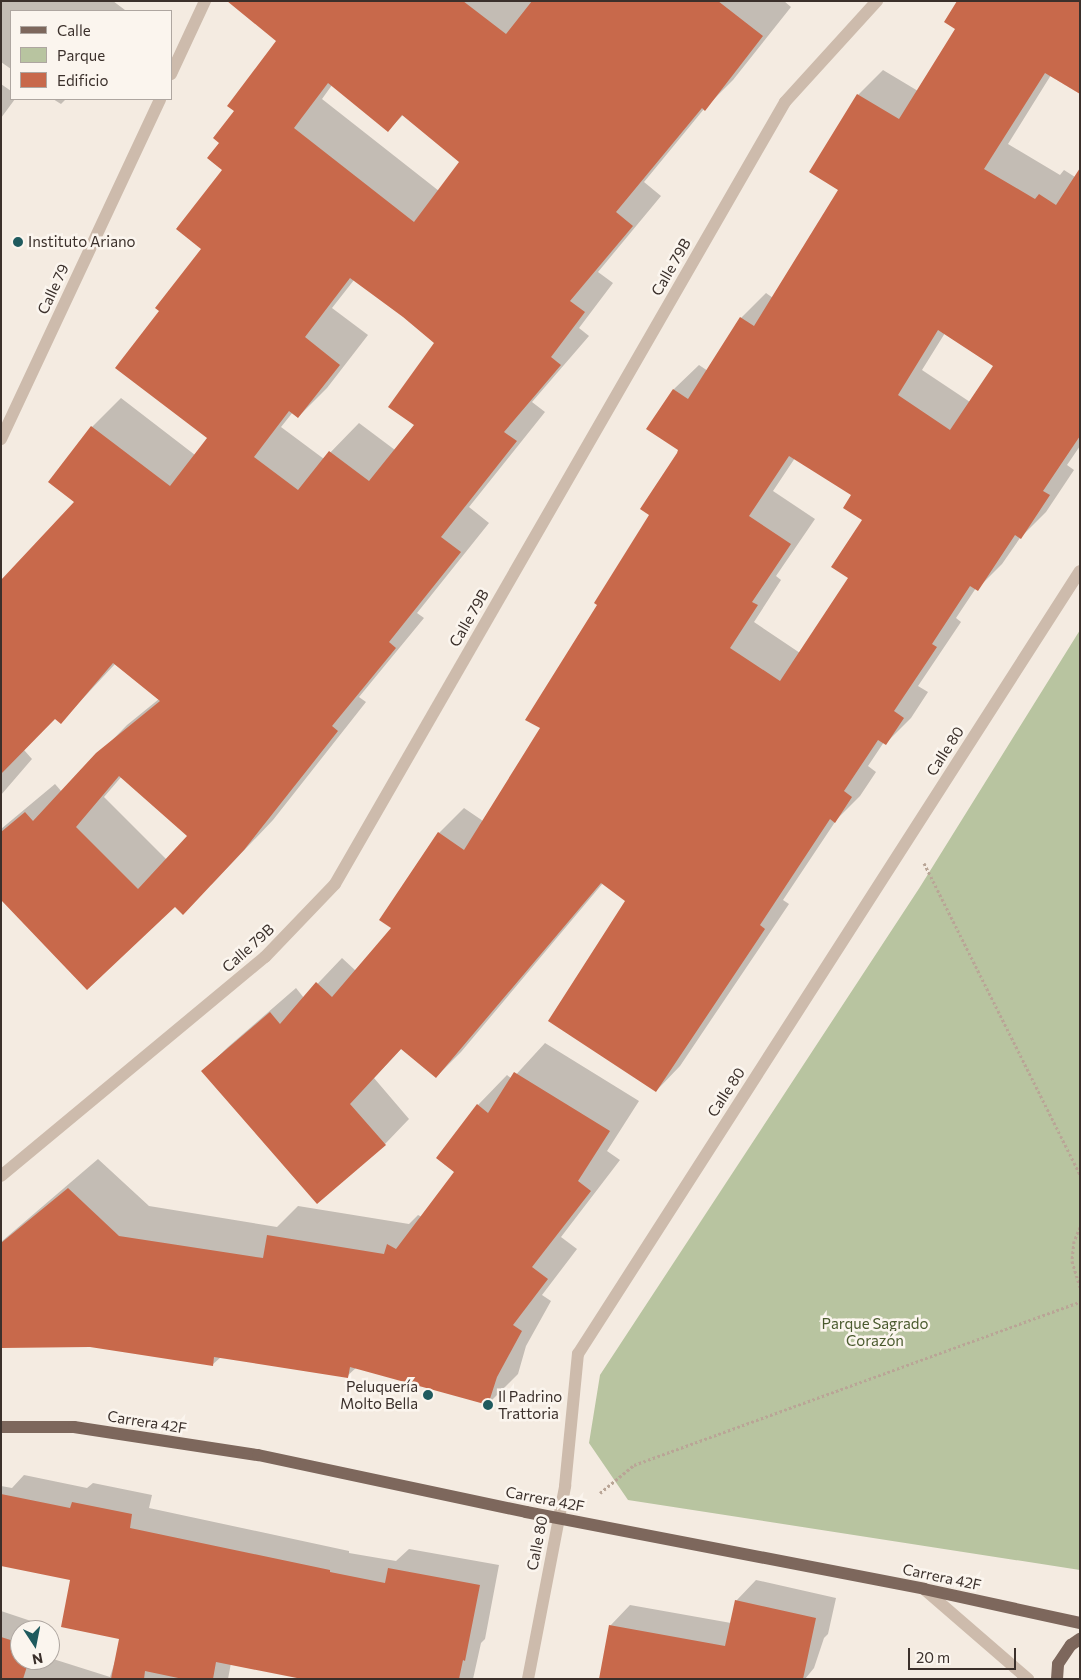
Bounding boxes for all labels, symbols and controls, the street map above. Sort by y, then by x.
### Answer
legend [10,10,172,100]
text: Calle [57,21,91,39]
text: Parque [57,46,105,64]
text: Edificio [57,71,108,89]
place label: Instituto Ariano [28,233,136,251]
street label: Calle 79B [647,235,695,299]
marker: Instituto Ariano [12,236,24,248]
street label: Calle 79 [34,261,72,317]
street label: Calle 79B [445,586,493,650]
street label: Calle 80 [922,723,968,779]
street label: Calle 79B [218,920,278,976]
street label: Calle 80 [703,1064,749,1120]
park label: Parque Sagrado Corazón [821,1314,929,1349]
place label: Peluquería Molto Bella [340,1377,418,1412]
place label: Il Padrino Trattoria [498,1387,562,1422]
marker: Peluquería Molto Bella [422,1389,434,1401]
marker: Il Padrino Trattoria [482,1399,494,1411]
street label: Carrera 42F [106,1407,188,1437]
street label: Carrera 42F [504,1483,586,1515]
street label: Calle 80 [523,1514,551,1572]
street label: Carrera 42F [901,1560,983,1594]
north arrow [10,1620,60,1670]
scale bar [911,1638,1018,1670]
text: 20 m [916,1648,950,1666]
text: N [31,1650,45,1669]

